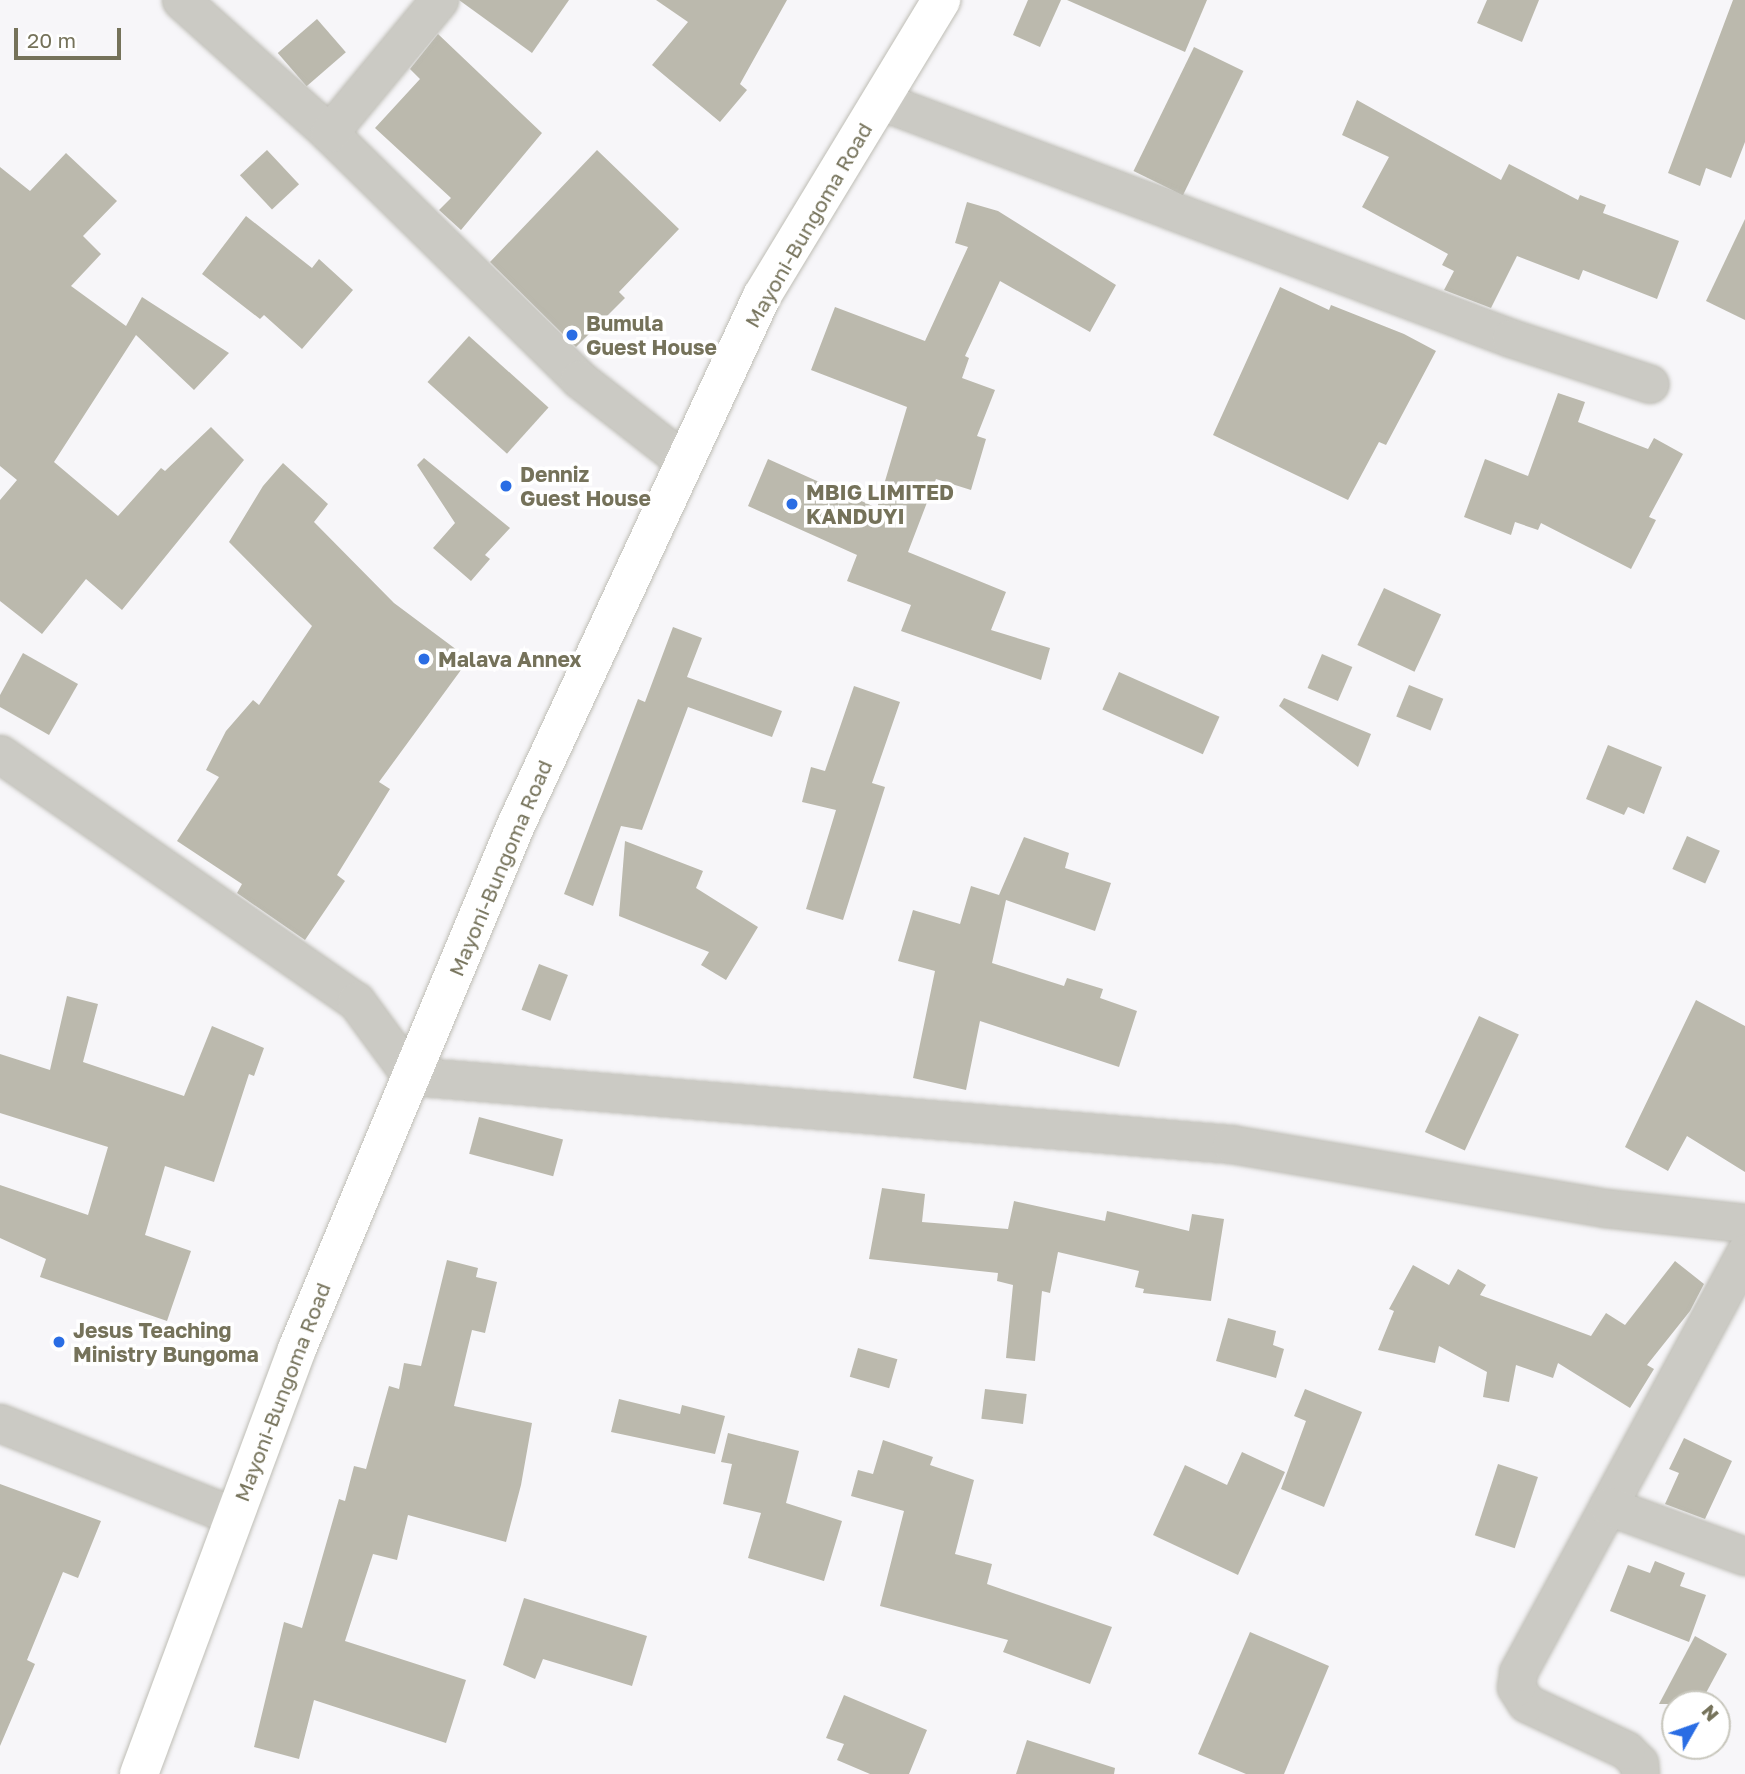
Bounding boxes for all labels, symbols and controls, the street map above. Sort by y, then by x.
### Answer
scale bar [18,14,124,58]
text: 20 m [27,27,76,53]
street label: Mayoni-Bungoma Road [739,118,877,332]
place label: Bumula Guest House [586,310,717,360]
marker: Bumula Guest House [564,327,580,343]
place label: Denniz Guest House [520,461,651,511]
marker: Denniz Guest House [498,478,514,494]
place label: MBIG LIMITED KANDUYI [806,479,954,529]
marker: MBIG LIMITED KANDUYI [784,496,800,512]
place label: Malava Annex [438,646,582,672]
marker: Malava Annex [416,651,432,667]
street label: Mayoni-Bungoma Road [443,756,557,980]
street label: Mayoni-Bungoma Road [229,1279,335,1505]
place label: Jesus Teaching Ministry Bungoma [73,1317,259,1367]
marker: Jesus Teaching Ministry Bungoma [51,1334,67,1350]
north arrow [1661,1690,1731,1760]
text: N [1697,1700,1724,1725]

